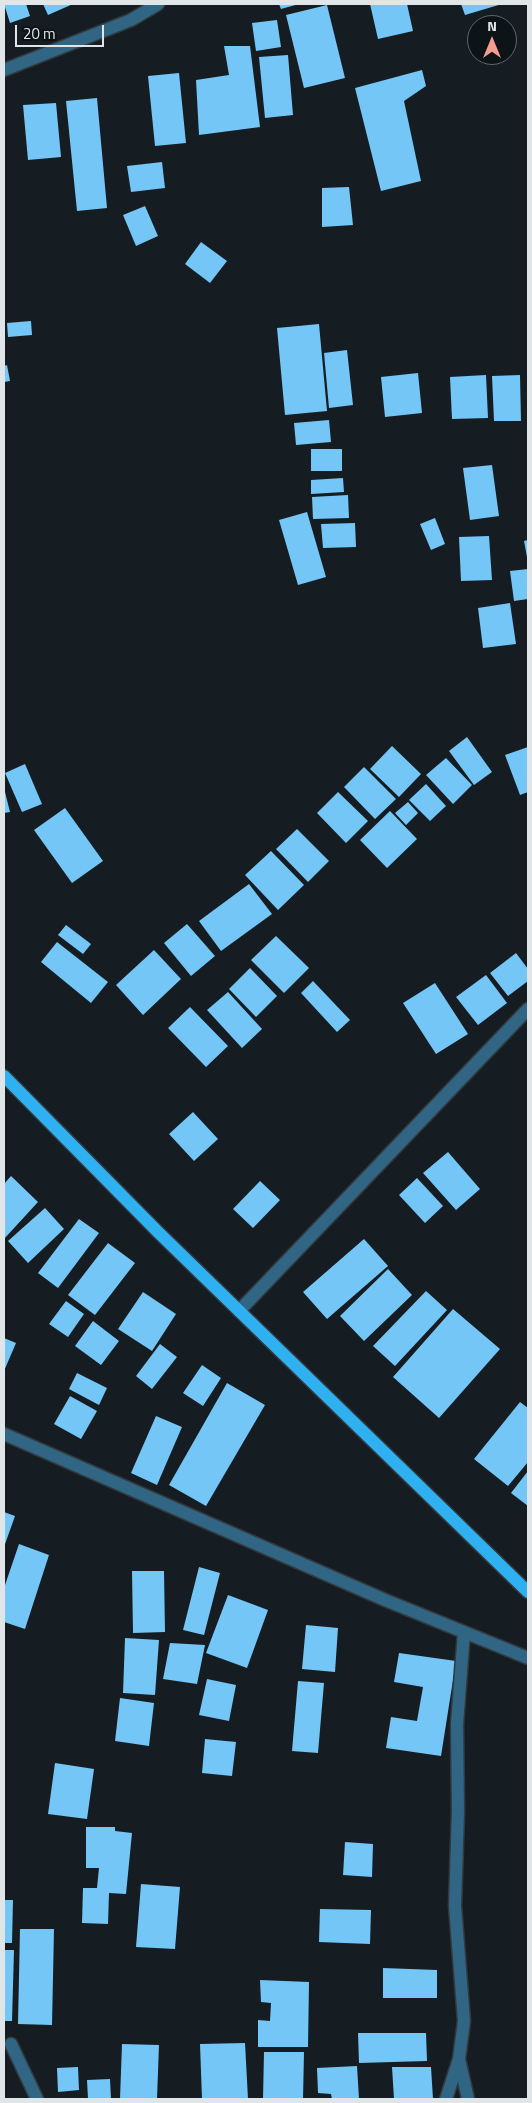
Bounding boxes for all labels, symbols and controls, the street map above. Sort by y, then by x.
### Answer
scale bar [18,15,106,47]
north arrow [467,15,517,65]
text: N [487,15,497,36]
text: 20 m [23,22,56,45]

